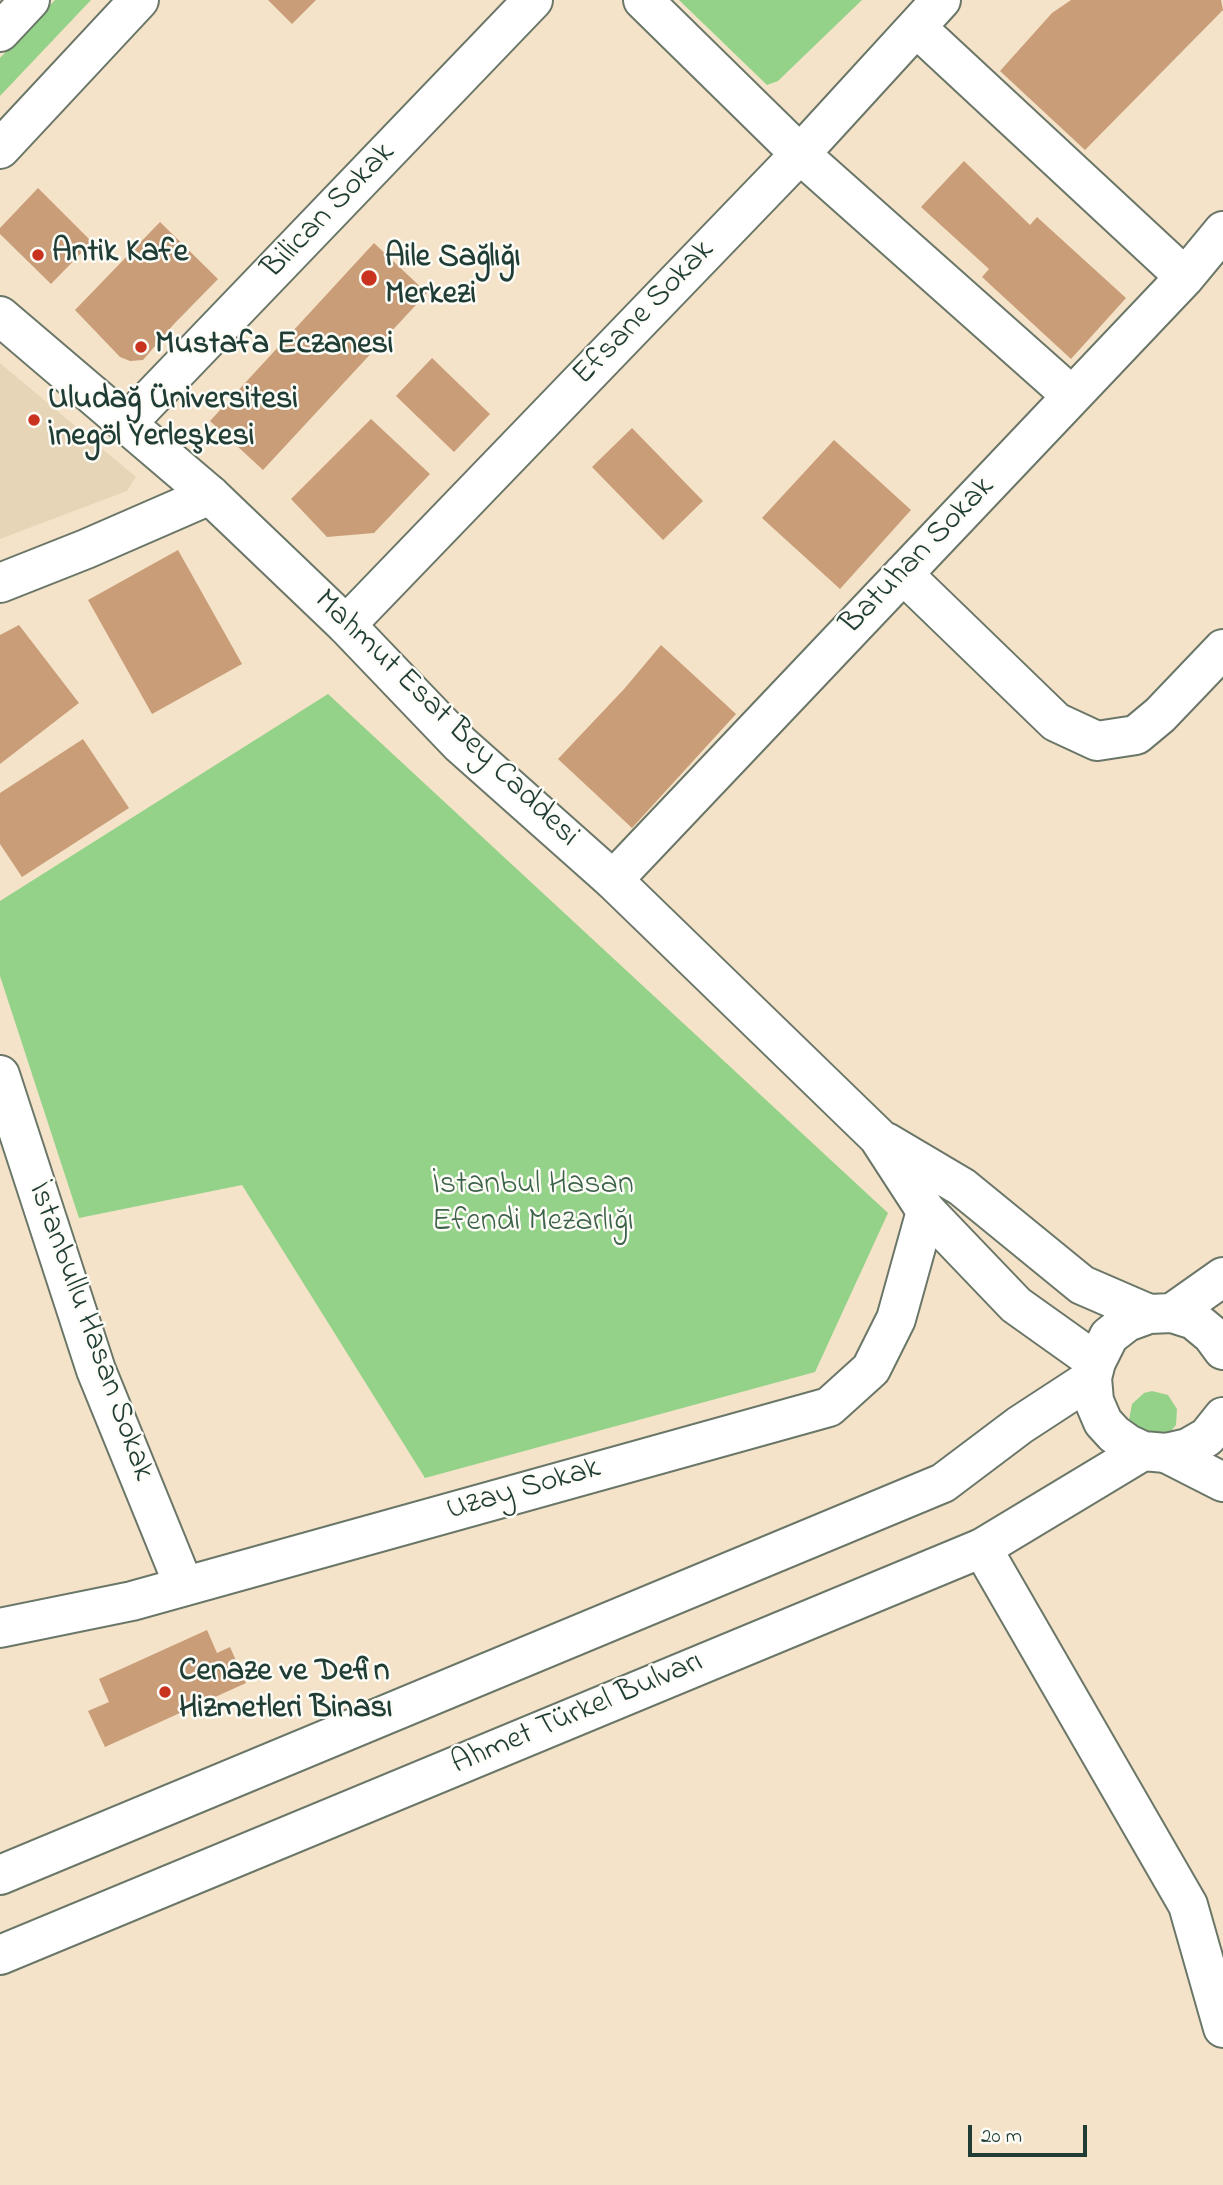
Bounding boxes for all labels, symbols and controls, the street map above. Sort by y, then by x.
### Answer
street label: Bilican Sokak [255,136,405,288]
street label: Efsane Sokak [566,233,724,395]
place label: Antik Kafe [52,236,188,274]
place label: Aile Sağlığı Merkezi [385,241,520,316]
marker: Antik Kafe [30,247,46,263]
marker: Aile Sağlığı Merkezi [359,268,379,288]
place label: Mustafa Eczanesi [155,328,394,366]
marker: Mustafa Eczanesi [133,339,149,355]
place label: Uludağ Üniversitesi İnegöl Yerleşkesi [48,383,298,458]
marker: Uludağ Üniversitesi İnegöl Yerleşkesi [26,412,42,428]
street label: Batuhan Sokak [834,470,1004,644]
street label: Mahmut Esat Bey Caddesi [304,583,586,857]
park label: İstanbul Hasan Efendi Mezarlığı [432,1168,634,1243]
street label: İstanbullu Hasan Sokak [17,1178,161,1486]
street label: Uzay Sokak [443,1451,605,1531]
street label: Ahmet Türkel Bulvarı [446,1645,710,1785]
place label: Cenaze ve Defin Hizmetleri Binası [179,1655,392,1730]
marker: Cenaze ve Defin Hizmetleri Binası [157,1684,173,1700]
scale bar [971,2112,1090,2156]
text: 20 m [981,2122,1022,2152]

